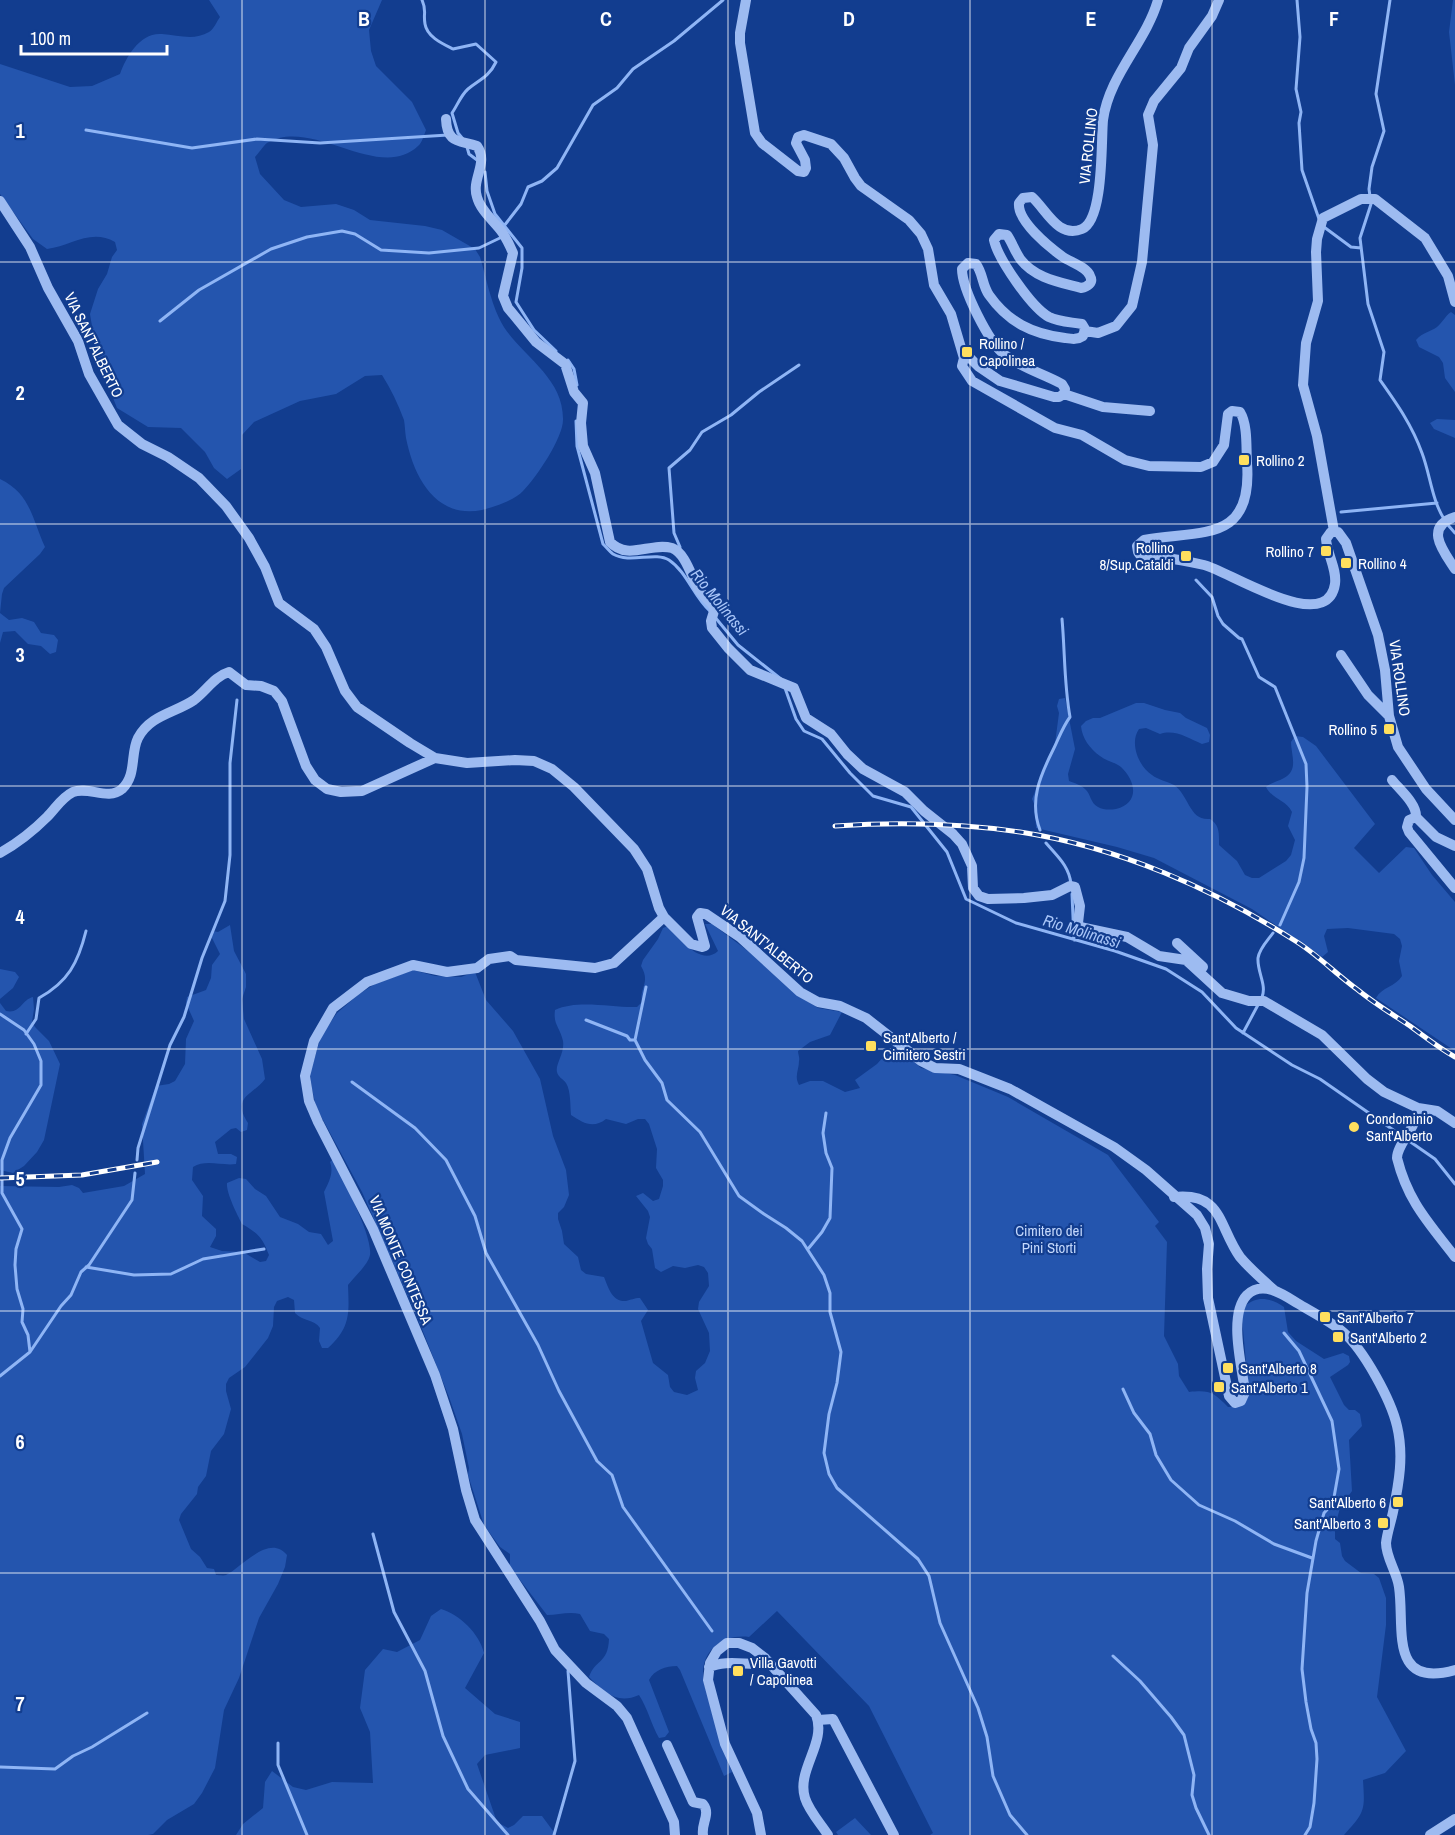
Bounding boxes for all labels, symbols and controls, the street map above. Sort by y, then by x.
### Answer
text: B [358,5,370,32]
text: C [600,5,612,32]
text: D [843,5,855,32]
text: E [1086,5,1097,32]
text: F [1329,5,1339,32]
scale bar [21,18,166,56]
text: 100 m [30,26,71,51]
street label: VIA ROLLINO [1074,107,1102,185]
text: 1 [15,117,25,144]
street label: VIA SANT'ALBERTO [59,289,129,401]
place label: Rollino / Capolinea [979,333,1035,371]
marker: Rollino / Capolinea [960,345,974,359]
text: 2 [15,379,25,406]
place label: Rollino 2 [1256,450,1305,471]
marker: Rollino 2 [1237,453,1251,467]
place label: Rollino 8/Sup.Cataldi [1099,537,1174,575]
place label: Rollino 7 [1265,541,1314,562]
marker: Rollino 7 [1319,544,1333,558]
marker: Rollino 8/Sup.Cataldi [1179,549,1193,563]
place label: Rollino 4 [1358,553,1407,574]
marker: Rollino 4 [1339,556,1353,570]
water label: Rio Molinassi [686,564,754,640]
street label: VIA ROLLINO [1384,639,1416,717]
text: 3 [15,641,25,668]
place label: Rollino 5 [1328,719,1377,740]
marker: Rollino 5 [1382,722,1396,736]
street label: VIA SANT'ALBERTO [716,900,818,988]
text: 4 [15,903,25,930]
water label: Rio Molinassi [1040,909,1124,953]
place label: Sant'Alberto / Cimitero Sestri [883,1027,966,1065]
marker: Sant'Alberto / Cimitero Sestri [864,1039,878,1053]
place label: Condominio Sant'Alberto [1366,1108,1433,1146]
marker: Condominio Sant'Alberto [1347,1120,1361,1134]
text: 5 [15,1165,25,1192]
street label: VIA MONTE CONTESSA [364,1192,438,1328]
park label: Cimitero dei Pini Storti [1015,1220,1083,1258]
place label: Sant'Alberto 7 [1337,1307,1414,1328]
marker: Sant'Alberto 7 [1318,1310,1332,1324]
place label: Sant'Alberto 2 [1350,1327,1427,1348]
marker: Sant'Alberto 2 [1331,1330,1345,1344]
place label: Sant'Alberto 8 [1240,1358,1317,1379]
marker: Sant'Alberto 8 [1221,1361,1235,1375]
place label: Sant'Alberto 1 [1231,1377,1308,1398]
marker: Sant'Alberto 1 [1212,1380,1226,1394]
text: 6 [15,1428,25,1455]
place label: Sant'Alberto 6 [1309,1492,1386,1513]
marker: Sant'Alberto 6 [1391,1495,1405,1509]
place label: Sant'Alberto 3 [1294,1513,1371,1534]
marker: Sant'Alberto 3 [1376,1516,1390,1530]
place label: Villa Gavotti / Capolinea [750,1652,817,1690]
marker: Villa Gavotti / Capolinea [731,1664,745,1678]
text: 7 [15,1690,25,1717]

